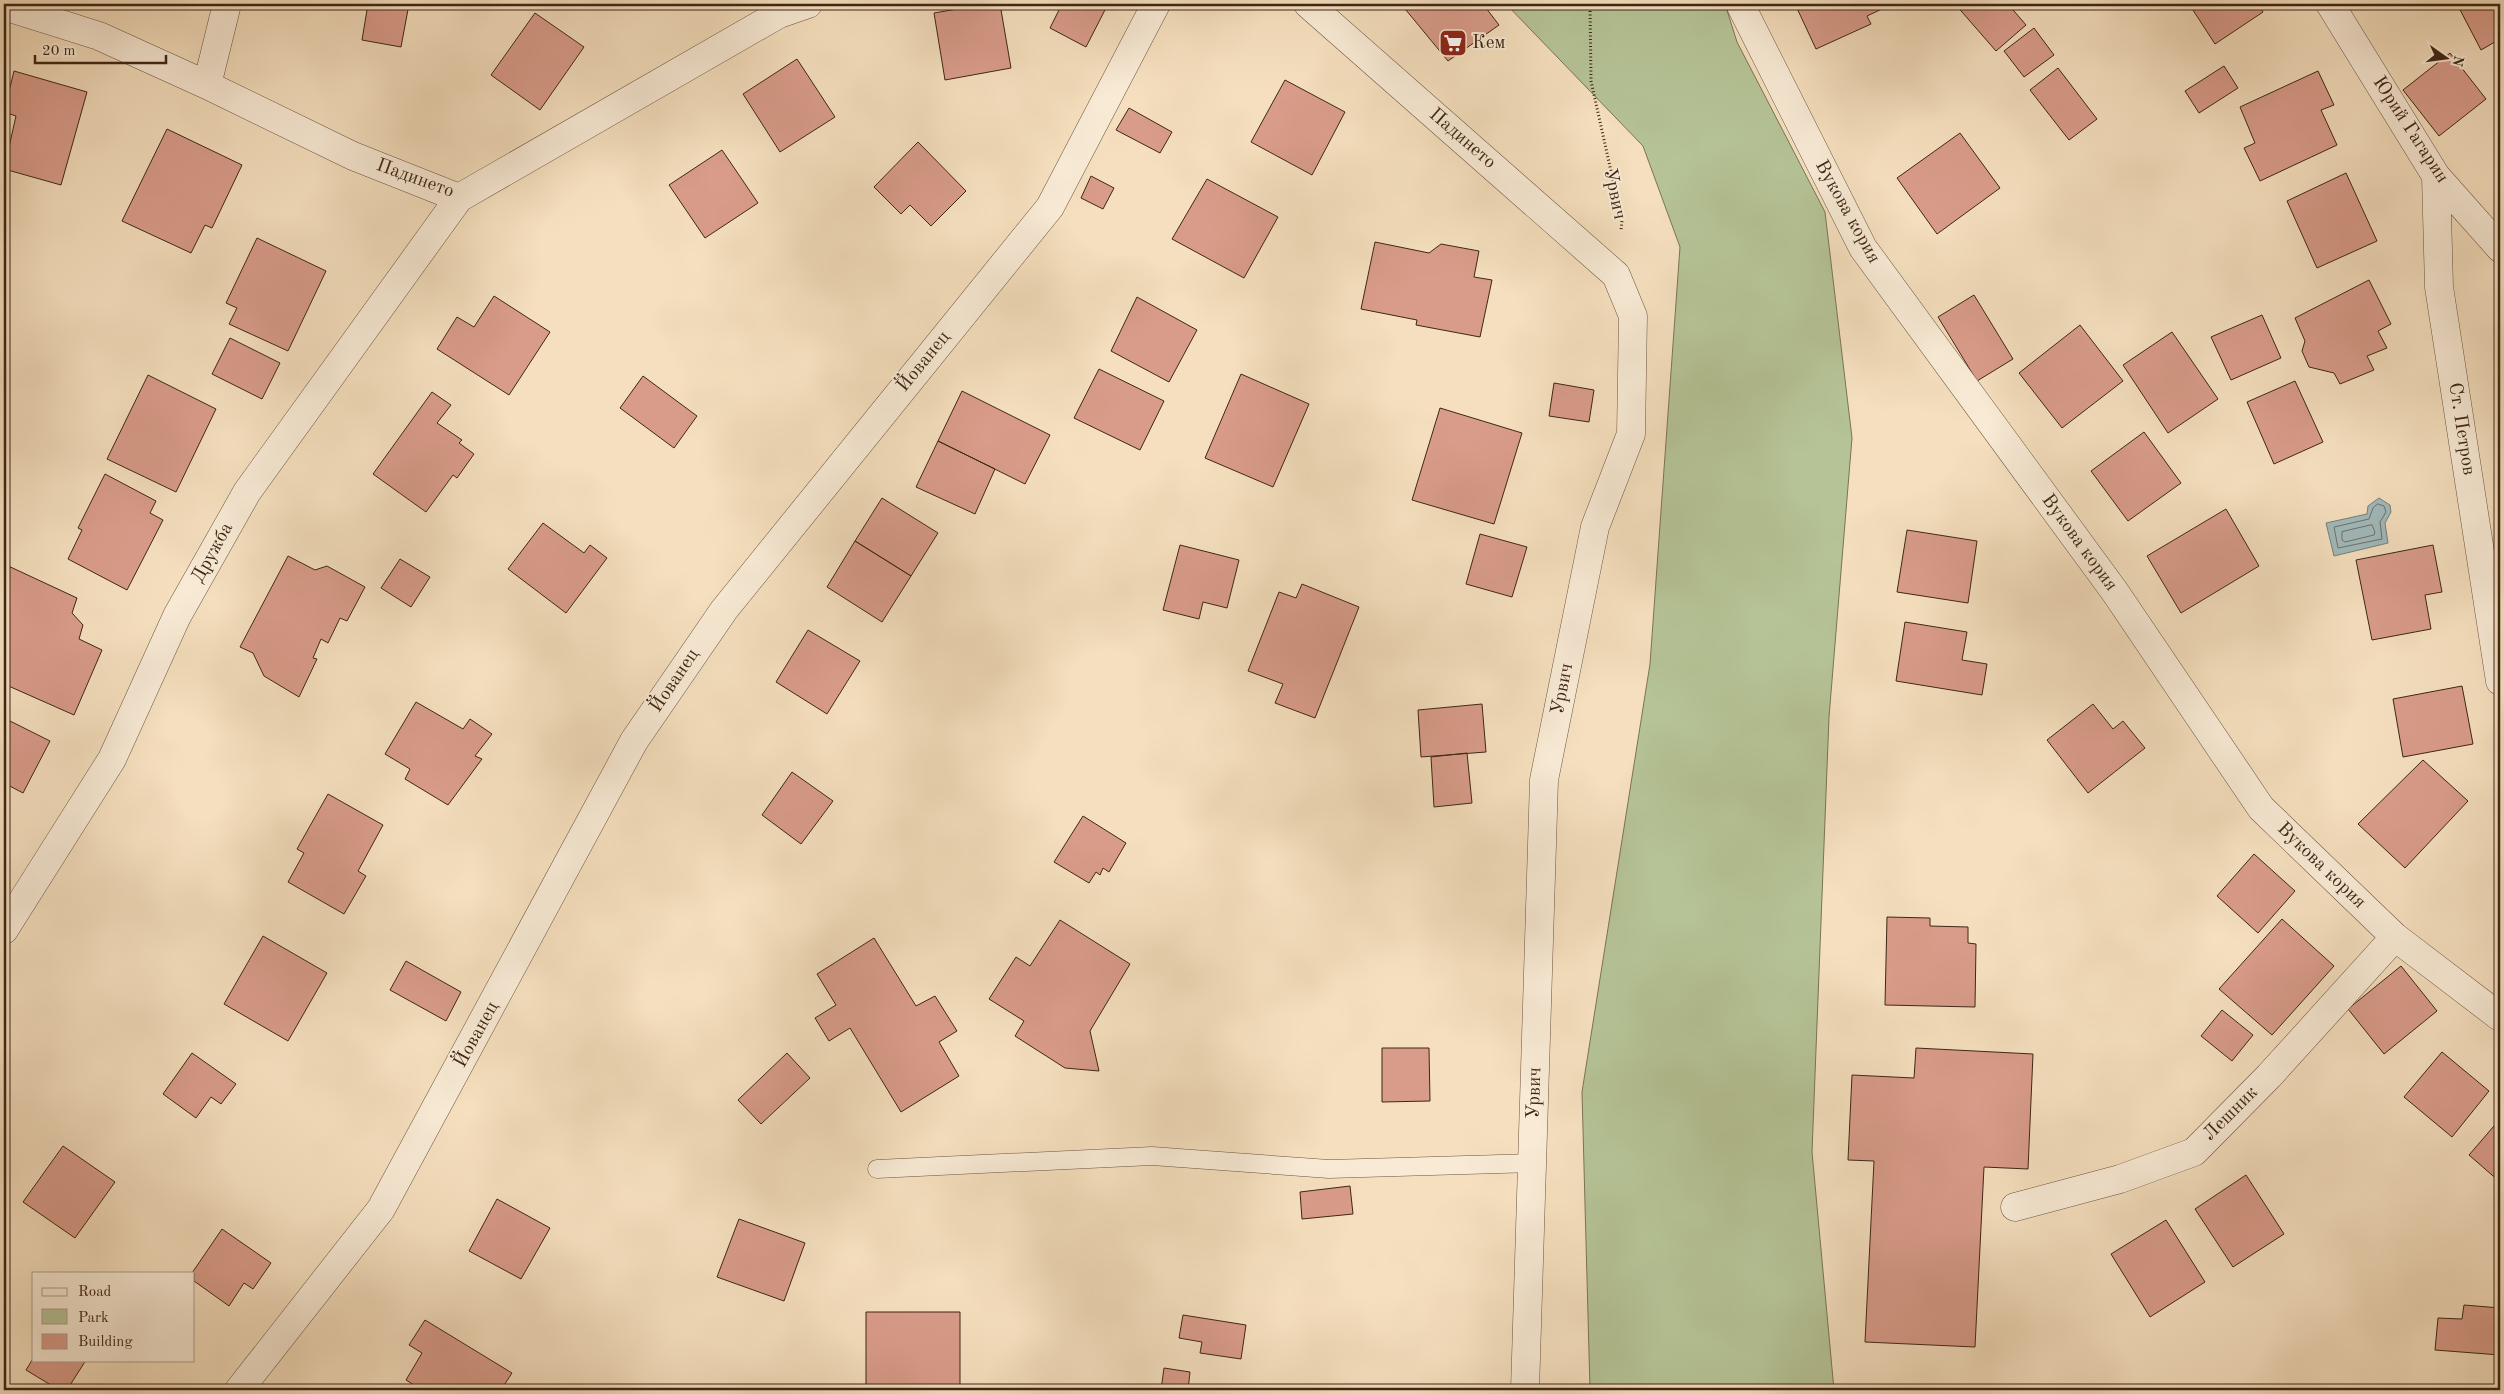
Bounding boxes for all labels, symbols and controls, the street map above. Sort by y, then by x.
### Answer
supermarket icon: Кем [1438,28,1468,58]
scale bar [35,32,166,64]
north arrow [2422,32,2472,82]
place label: Кем [1472,34,1506,53]
text: 20 m [42,44,76,59]
text: N [2449,54,2466,68]
street label: Юрий Гагарин [2369,73,2451,187]
street label: Падинето [1425,105,1499,173]
street label: Падинето [373,156,457,202]
street label: Вукова кория [1811,157,1883,267]
street label: Урвич [1599,167,1629,221]
street label: Йованец [891,325,954,396]
street label: Ст. Петров [2444,381,2478,477]
street label: Вукова кория [2038,491,2121,595]
street label: Дружба [189,519,237,586]
street label: Йованец [644,643,703,716]
street label: Урвич [1549,662,1577,716]
street label: Вукова кория [2273,819,2369,913]
street label: Йованец [448,996,503,1071]
street label: Урвич [1525,1067,1545,1119]
street label: Лешник [2200,1083,2262,1145]
legend [32,1272,195,1362]
text: Road [78,1285,112,1300]
text: Park [78,1311,109,1326]
text: Building [78,1335,133,1350]

